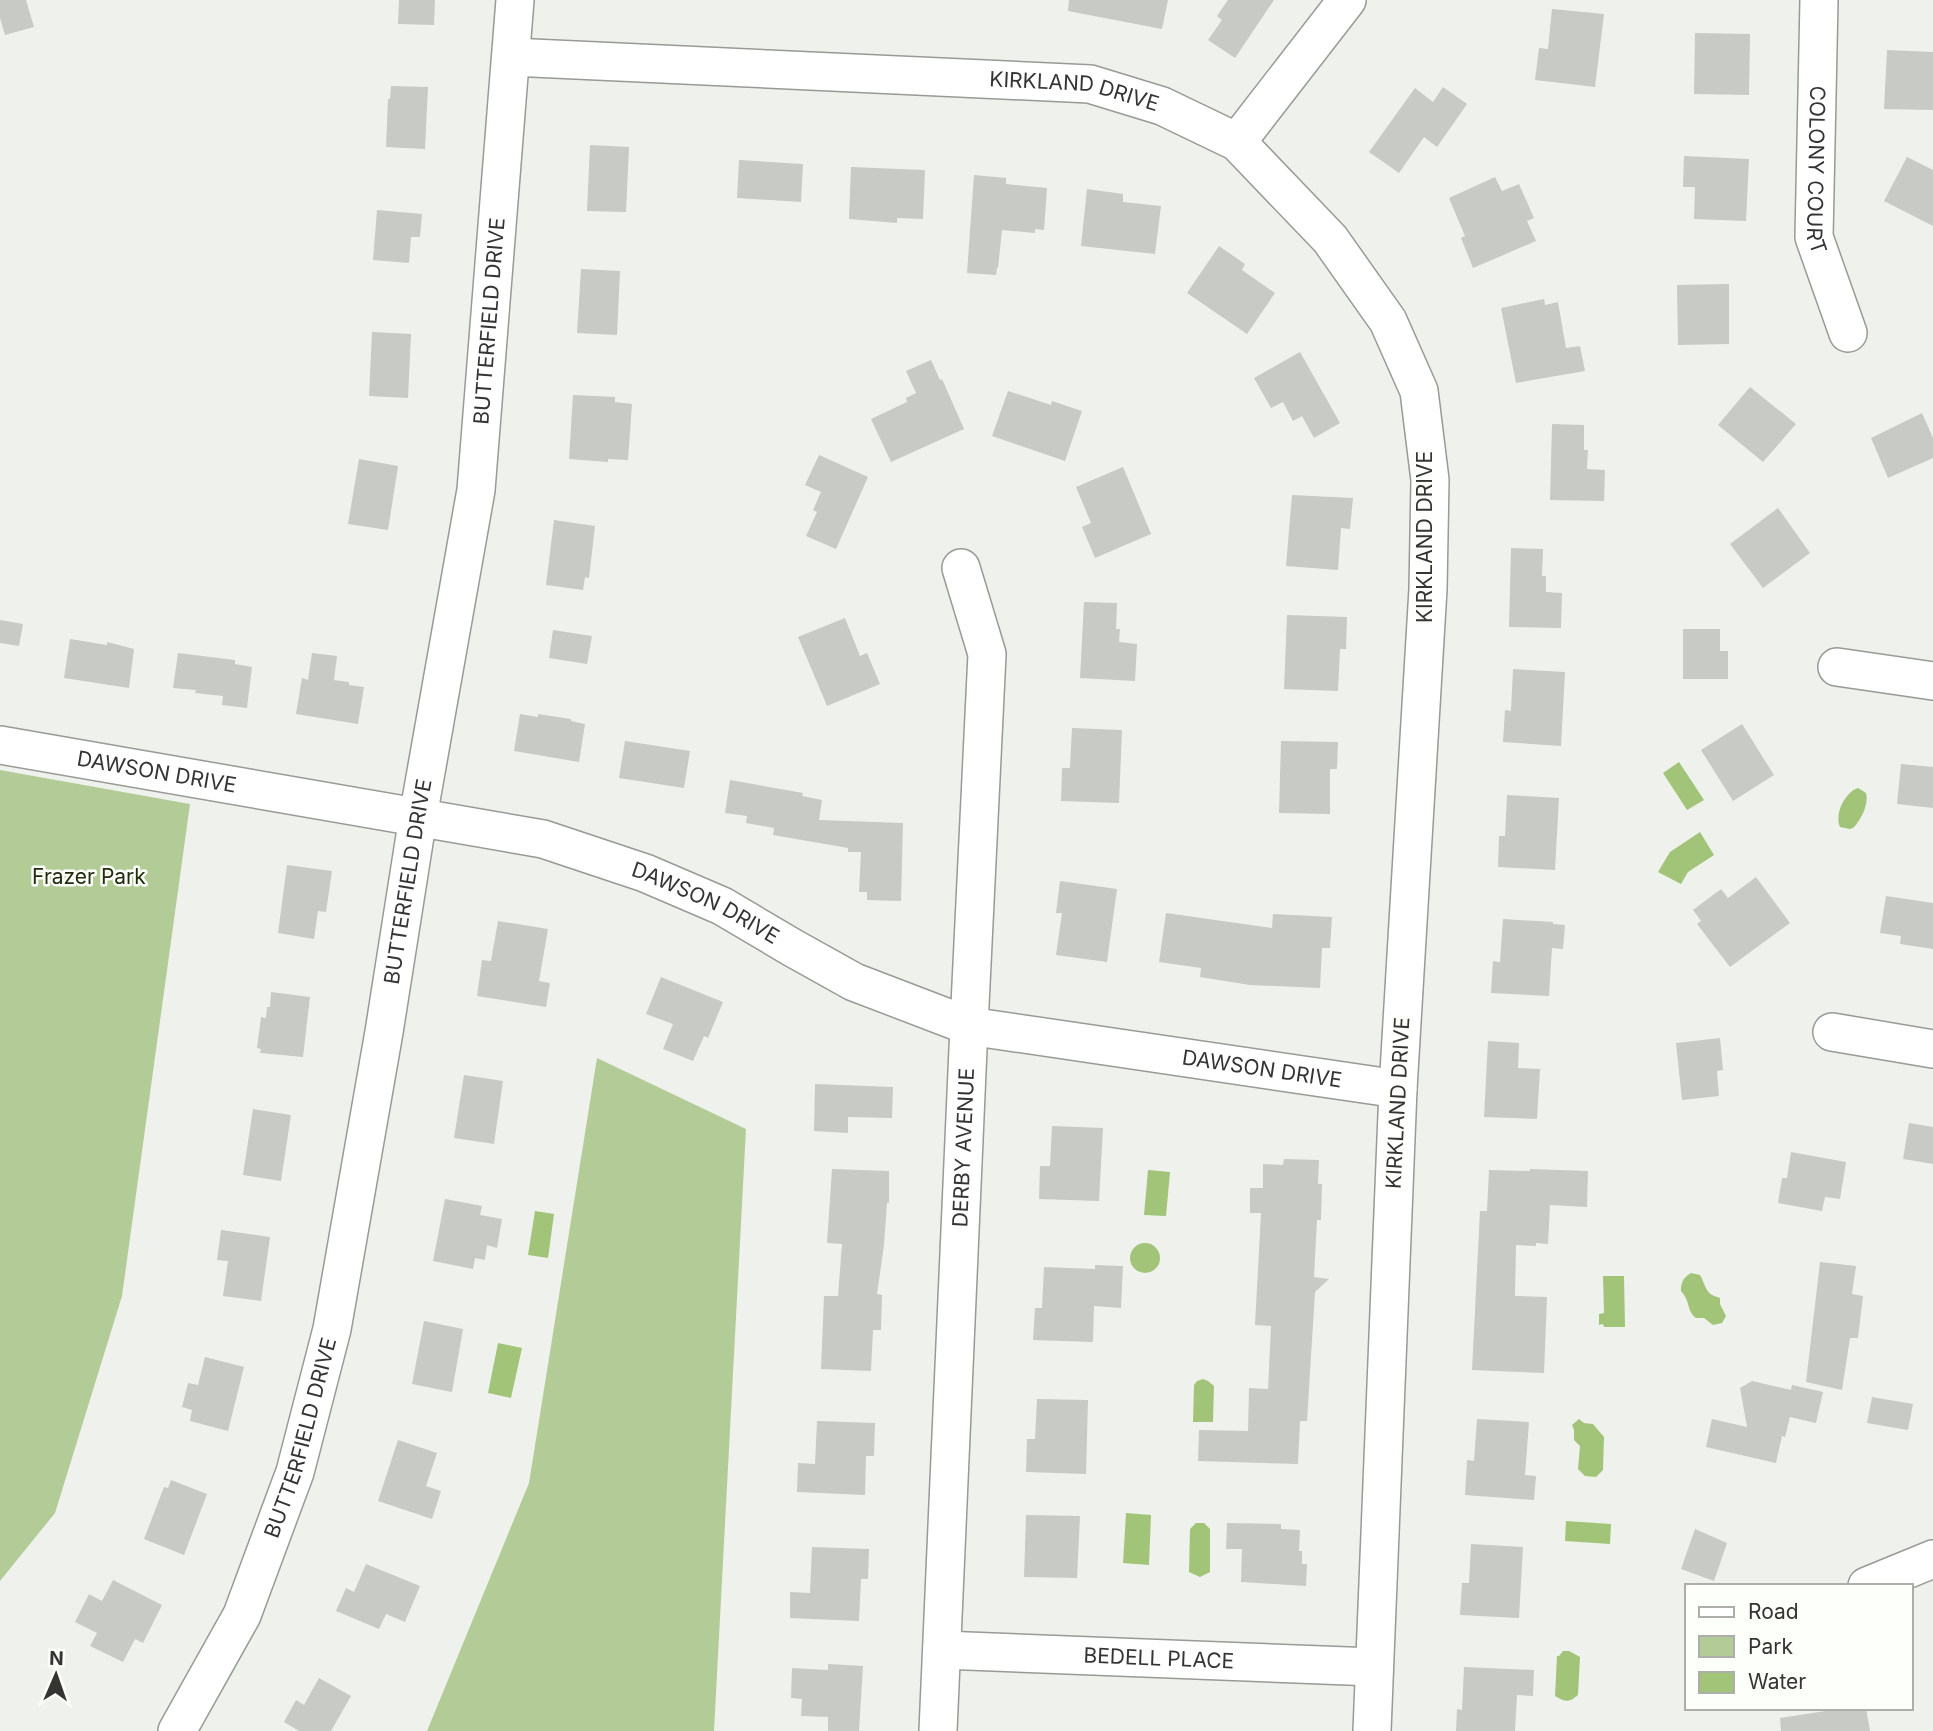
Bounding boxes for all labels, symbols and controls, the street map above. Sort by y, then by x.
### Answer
street label: KIRKLAND DRIVE [989,66,1162,116]
street label: COLONY COURT [1802,85,1832,257]
street label: BUTTERFIELD DRIVE [468,216,510,425]
street label: KIRKLAND DRIVE [1412,451,1437,623]
street label: DAWSON DRIVE [75,746,238,798]
street label: BUTTERFIELD DRIVE [379,777,437,986]
street label: DAWSON DRIVE [629,856,784,949]
park label: Frazer Park [32,864,146,889]
street label: KIRKLAND DRIVE [1381,1016,1414,1190]
street label: DAWSON DRIVE [1181,1044,1344,1093]
street label: DERBY AVENUE [947,1067,979,1228]
street label: BUTTERFIELD DRIVE [259,1335,341,1541]
legend [1685,1584,1912,1710]
text: Road [1748,1599,1799,1624]
text: Park [1748,1634,1793,1659]
north arrow [21,1640,91,1710]
street label: BEDELL PLACE [1083,1643,1235,1673]
text: N [49,1647,64,1670]
text: Water [1748,1669,1806,1694]

